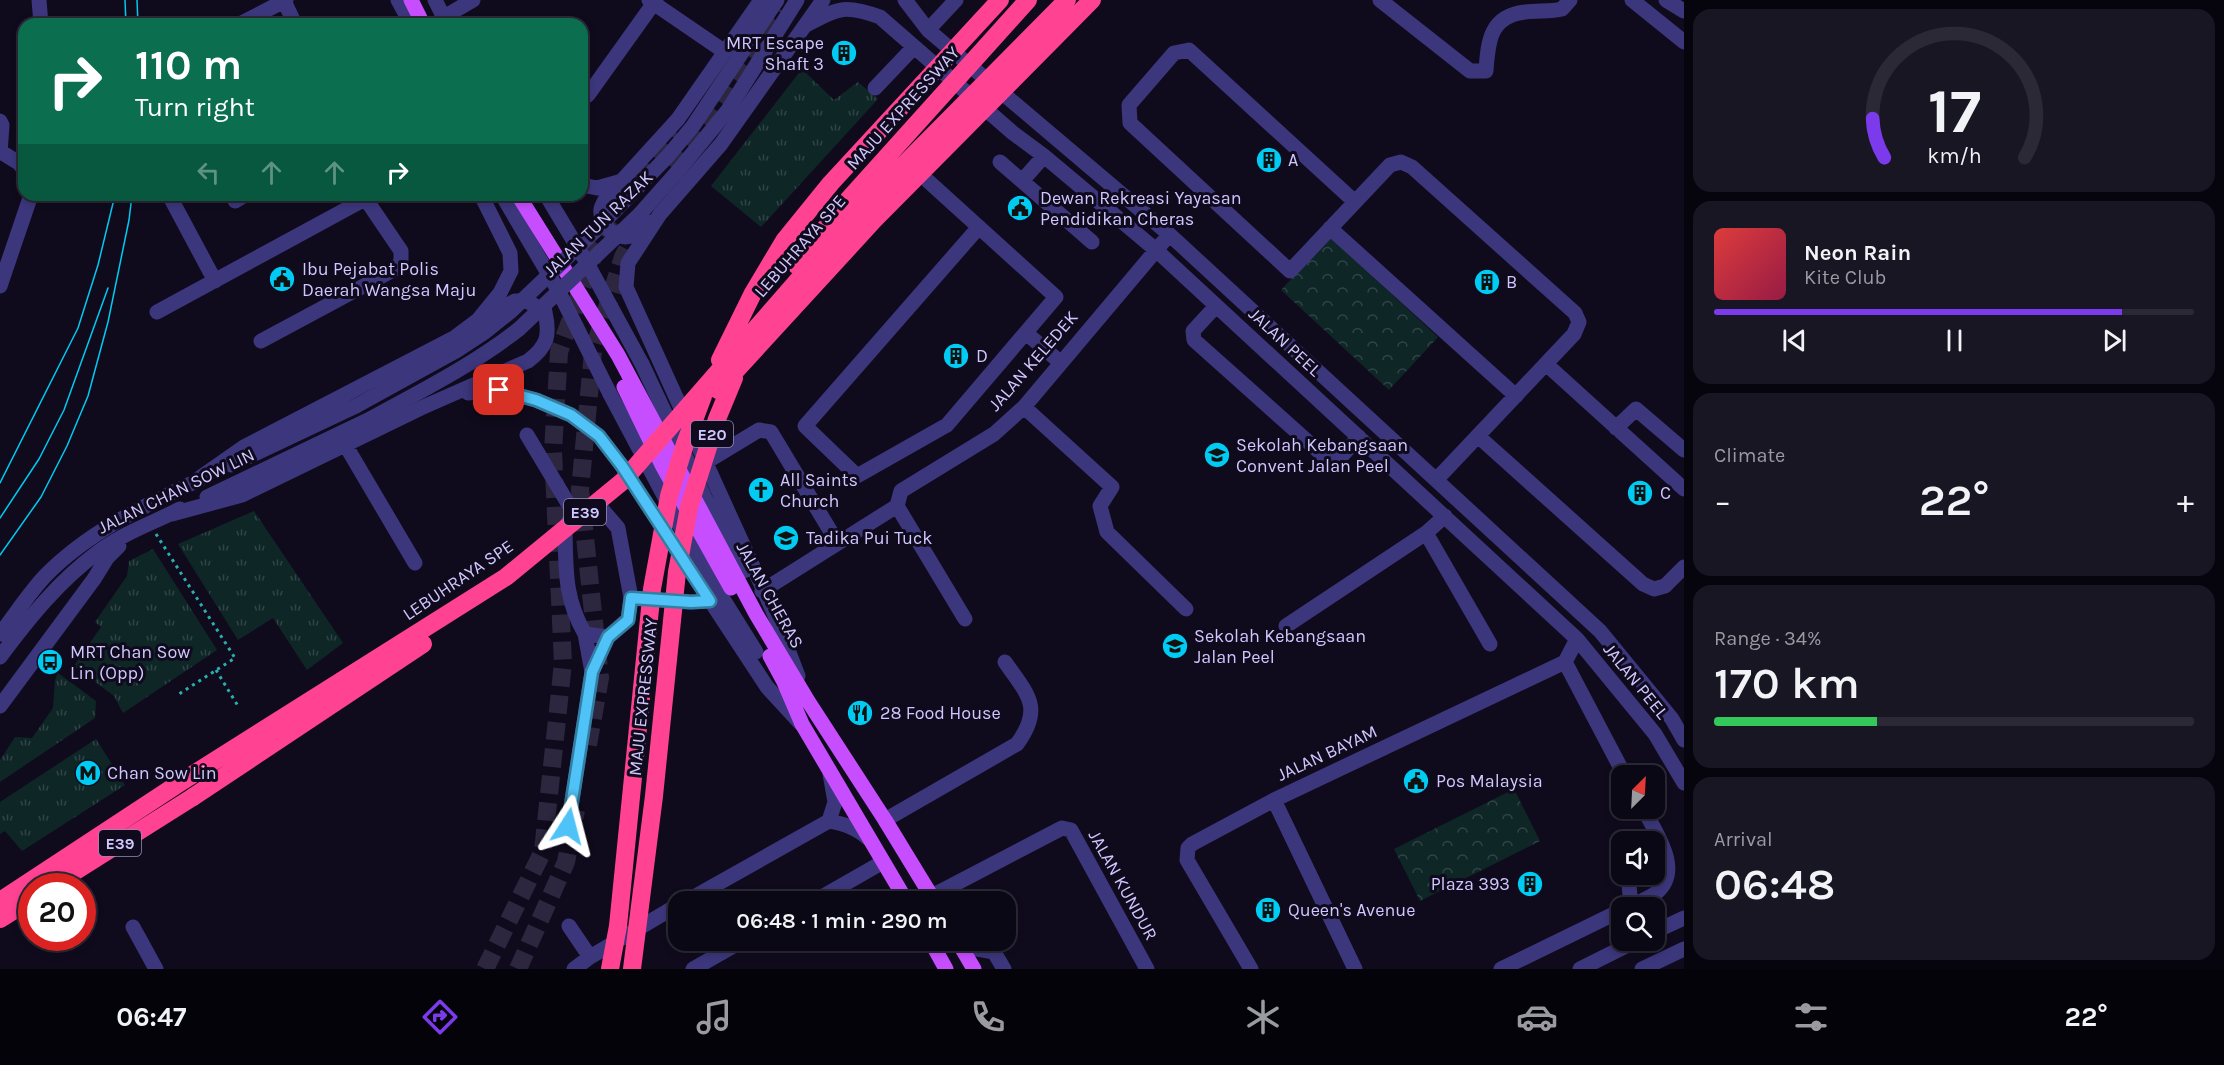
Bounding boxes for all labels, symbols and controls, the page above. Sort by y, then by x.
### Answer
place label: MRT Escape Shaft 3 [726,32,824,75]
building icon: MRT Escape Shaft 3 [829,38,859,68]
text: 110 m [135,40,242,90]
icon: right [36,42,114,120]
street label: MAJU EXPRESSWAY [842,42,964,174]
text: 17 [1927,75,1981,148]
text: Turn right [135,91,255,123]
text: km/h [1927,143,1981,168]
building icon: A [1254,145,1284,175]
place label: A [1288,149,1298,171]
icon: left [192,156,225,189]
icon: ahead [255,156,288,189]
icon: ahead [318,156,351,189]
icon: right [381,156,414,189]
street label: JALAN TUN RAZAK [539,166,657,282]
place label: Dewan Rekreasi Yayasan Pendidikan Cheras [1040,187,1242,230]
street label: LEBUHRAYA SPE [750,190,850,302]
public building icon: Dewan Rekreasi Yayasan Pendidikan Cheras [1005,193,1035,223]
text: Neon Rain [1804,240,1911,266]
place label: Ibu Pejabat Polis Daerah Wangsa Maju [302,258,476,301]
public building icon: Ibu Pejabat Polis Daerah Wangsa Maju [267,264,297,294]
text: Kite Club [1804,266,1886,289]
building icon: B [1472,267,1502,297]
place label: B [1506,271,1517,293]
street label: JALAN PEEL [1244,303,1326,382]
street label: JALAN KELEDEK [984,306,1082,416]
icon: previous [1778,324,1811,357]
icon: pause [1938,324,1971,357]
icon: next [2098,324,2131,357]
building icon: D [941,341,971,371]
place label: D [976,345,988,367]
pin [473,364,524,415]
icon: arrive [482,373,515,406]
road number: E20 [691,421,733,447]
place label: Sekolah Kebangsaan Convent Jalan Peel [1236,434,1408,477]
school or university icon: Sekolah Kebangsaan Convent Jalan Peel [1202,440,1232,470]
street label: JALAN CHAN SOW LIN [94,444,258,538]
text: Climate [1714,444,1785,467]
place label: All Saints Church [780,469,858,512]
text: 22° [1919,474,1989,526]
church icon: All Saints Church [746,475,776,505]
building icon: C [1625,478,1655,508]
place label: C [1660,482,1671,504]
text: − [1714,482,1731,520]
text: + [2177,482,2194,520]
road number: E39 [564,499,606,525]
school or university icon: Tadika Pui Tuck [771,523,801,553]
place label: Tadika Pui Tuck [806,527,932,549]
street label: LEBUHRAYA SPE [399,535,517,625]
street label: JALAN CHERAS [732,538,808,652]
street label: MAJU EXPRESSWAY [624,617,662,777]
place label: Sekolah Kebangsaan Jalan Peel [1194,625,1366,668]
text: Range · 34% [1714,627,1821,650]
school or university icon: Sekolah Kebangsaan Jalan Peel [1160,631,1190,661]
street label: JALAN PEEL [1599,638,1674,724]
place label: MRT Chan Sow Lin (Opp) [70,641,190,684]
bus stop icon: MRT Chan Sow Lin (Opp) [35,647,65,677]
text: 170 km [1714,657,1860,709]
restaurant icon: 28 Food House [845,698,875,728]
place label: 28 Food House [880,702,1001,724]
street label: JALAN BAYAM [1273,720,1381,786]
metro station icon: Chan Sow Lin [73,758,103,788]
place label: Chan Sow Lin [107,762,217,784]
north arrow [1611,765,1665,819]
map controls [1611,765,1665,951]
public building icon: Pos Malaysia [1401,766,1431,796]
place label: Pos Malaysia [1436,770,1543,792]
position arrow [536,794,600,858]
street label: JALAN KUNDUR [1084,826,1162,944]
text: Arrival [1714,828,1773,851]
road number: E39 [99,830,141,856]
button: sound [1611,831,1665,885]
text: 06:48 [1714,858,1836,910]
building icon: Plaza 393 [1515,869,1545,899]
speed limit sign: 20 [18,873,96,951]
place label: Plaza 393 [1431,873,1510,895]
building icon: Queen's Avenue [1253,895,1283,925]
button: search [1611,897,1665,951]
place label: Queen's Avenue [1288,899,1415,921]
text: 06:48 · 1 min · 290 m [736,908,948,934]
icon: directions [419,996,461,1038]
icon: music [693,996,735,1038]
icon: phone [967,996,1009,1038]
icon: climate [1242,996,1284,1038]
icon: car [1516,996,1558,1038]
icon: filters [1790,996,1832,1038]
text: 06:47 [116,1001,186,1033]
text: 22° [2065,1001,2108,1033]

